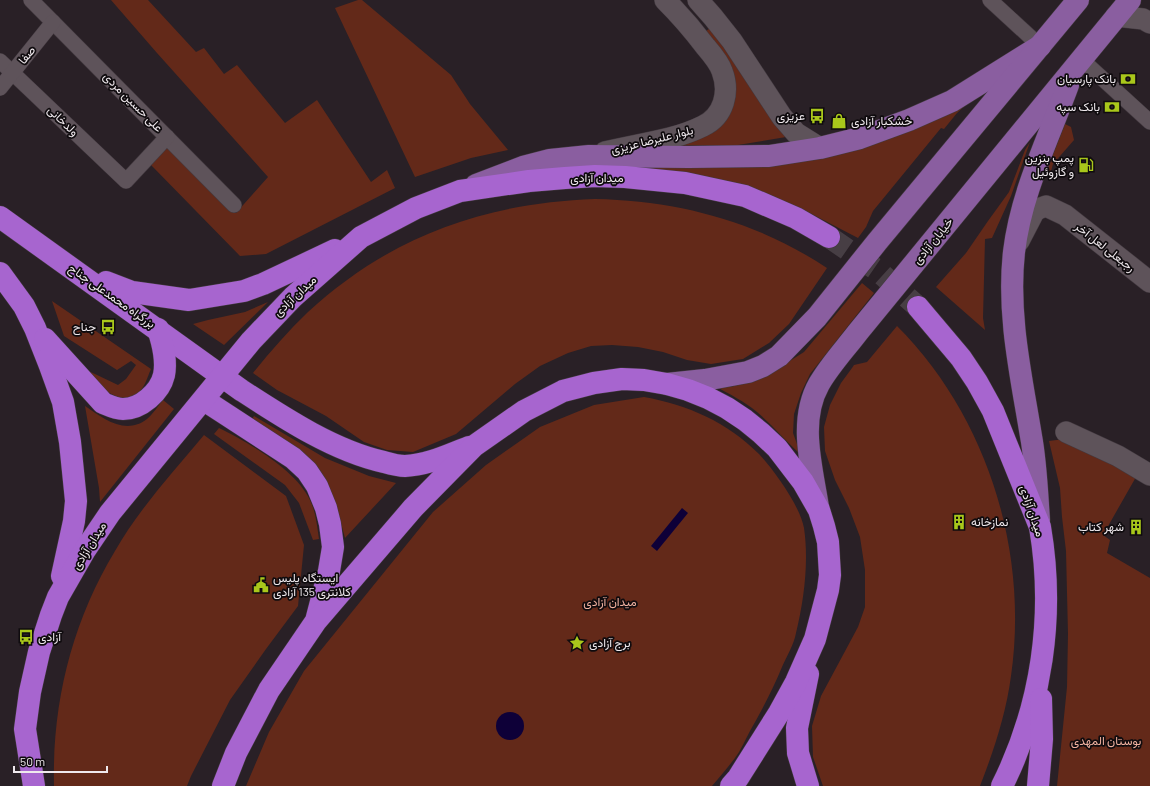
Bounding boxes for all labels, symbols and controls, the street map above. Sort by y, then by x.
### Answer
street label: صفا [15,43,38,66]
street label: علی حسین مردی [100,69,166,135]
bank icon: بانک پارسیان [1119,70,1137,88]
place label: بانک پارسیان [1057,71,1116,87]
bank icon: بانک سپه [1103,98,1121,116]
place label: بانک سپه [1056,99,1100,115]
street label: ولدخانی [44,102,82,140]
bus stop icon: عزیزی [808,107,826,125]
place label: عزیزی [777,108,805,124]
shop icon: خشکبار آزادی [830,112,848,130]
place label: خشکبار آزادی [851,113,912,129]
street label: بلوار علیرضا عزیزی [609,122,695,158]
place label: پمپ بنزین و گازوئیل [1025,150,1074,180]
fuel station icon: پمپ بنزین و گازوئیل [1077,156,1095,174]
street label: میدان آزادی [570,170,624,186]
street label: خیابان آزادی [909,214,957,268]
street label: رجبعلی لعل آخر [1071,218,1138,276]
street label: بزرگراه محمدعلی جناح [66,261,158,331]
street label: میدان آزادی [270,272,320,320]
bus stop icon: جناح [99,318,117,336]
place label: جناح [73,320,96,334]
street label: میدان آزادی [1016,483,1048,539]
building icon: نمازخانه [950,513,968,531]
place label: نمازخانه [971,514,1008,530]
building icon: شهر کتاب [1127,518,1145,536]
street label: میدان آزادی [68,519,110,573]
place label: شهر کتاب [1078,519,1124,535]
place label: ایستگاه پلیس کلانتری 135 آزادی [273,570,351,600]
public building icon: ایستگاه پلیس کلانتری 135 آزادی [252,576,270,594]
park label: میدان آزادی [583,594,637,610]
bus stop icon: آزادی [17,628,35,646]
place label: آزادی [38,629,62,645]
place icon: برج آزادی [568,634,586,652]
place label: برج آزادی [589,635,631,652]
park label: بوستان المهدی [1071,733,1141,749]
scale bar [14,748,107,774]
text: 50 m [20,754,45,768]

